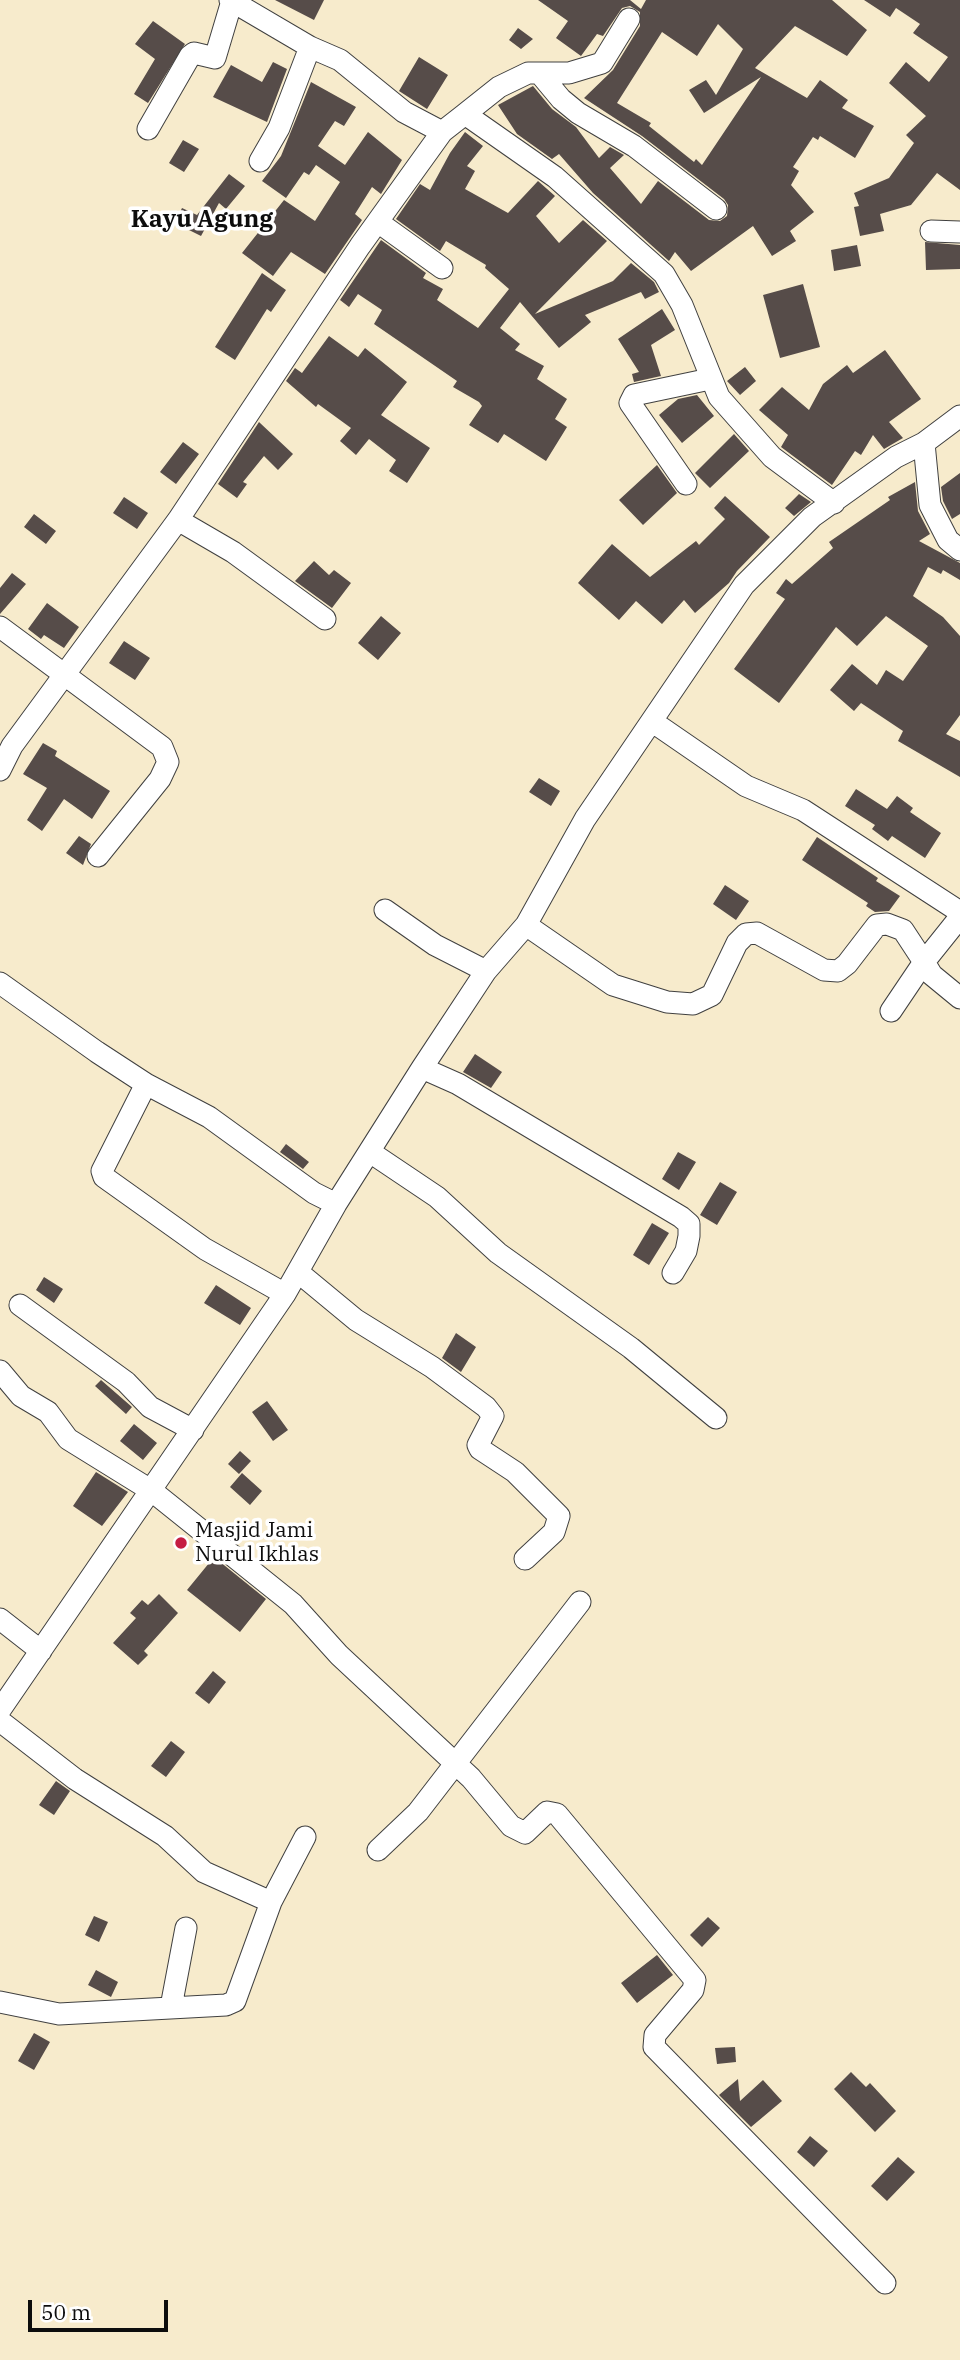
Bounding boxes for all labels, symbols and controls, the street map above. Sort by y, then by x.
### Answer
district label: Kayu Agung [131,206,273,234]
place label: Masjid Jami Nurul Ikhlas [195,1518,319,1568]
marker: Masjid Jami Nurul Ikhlas [173,1535,189,1551]
scale bar [32,2286,172,2330]
text: 50 m [41,2298,91,2326]

